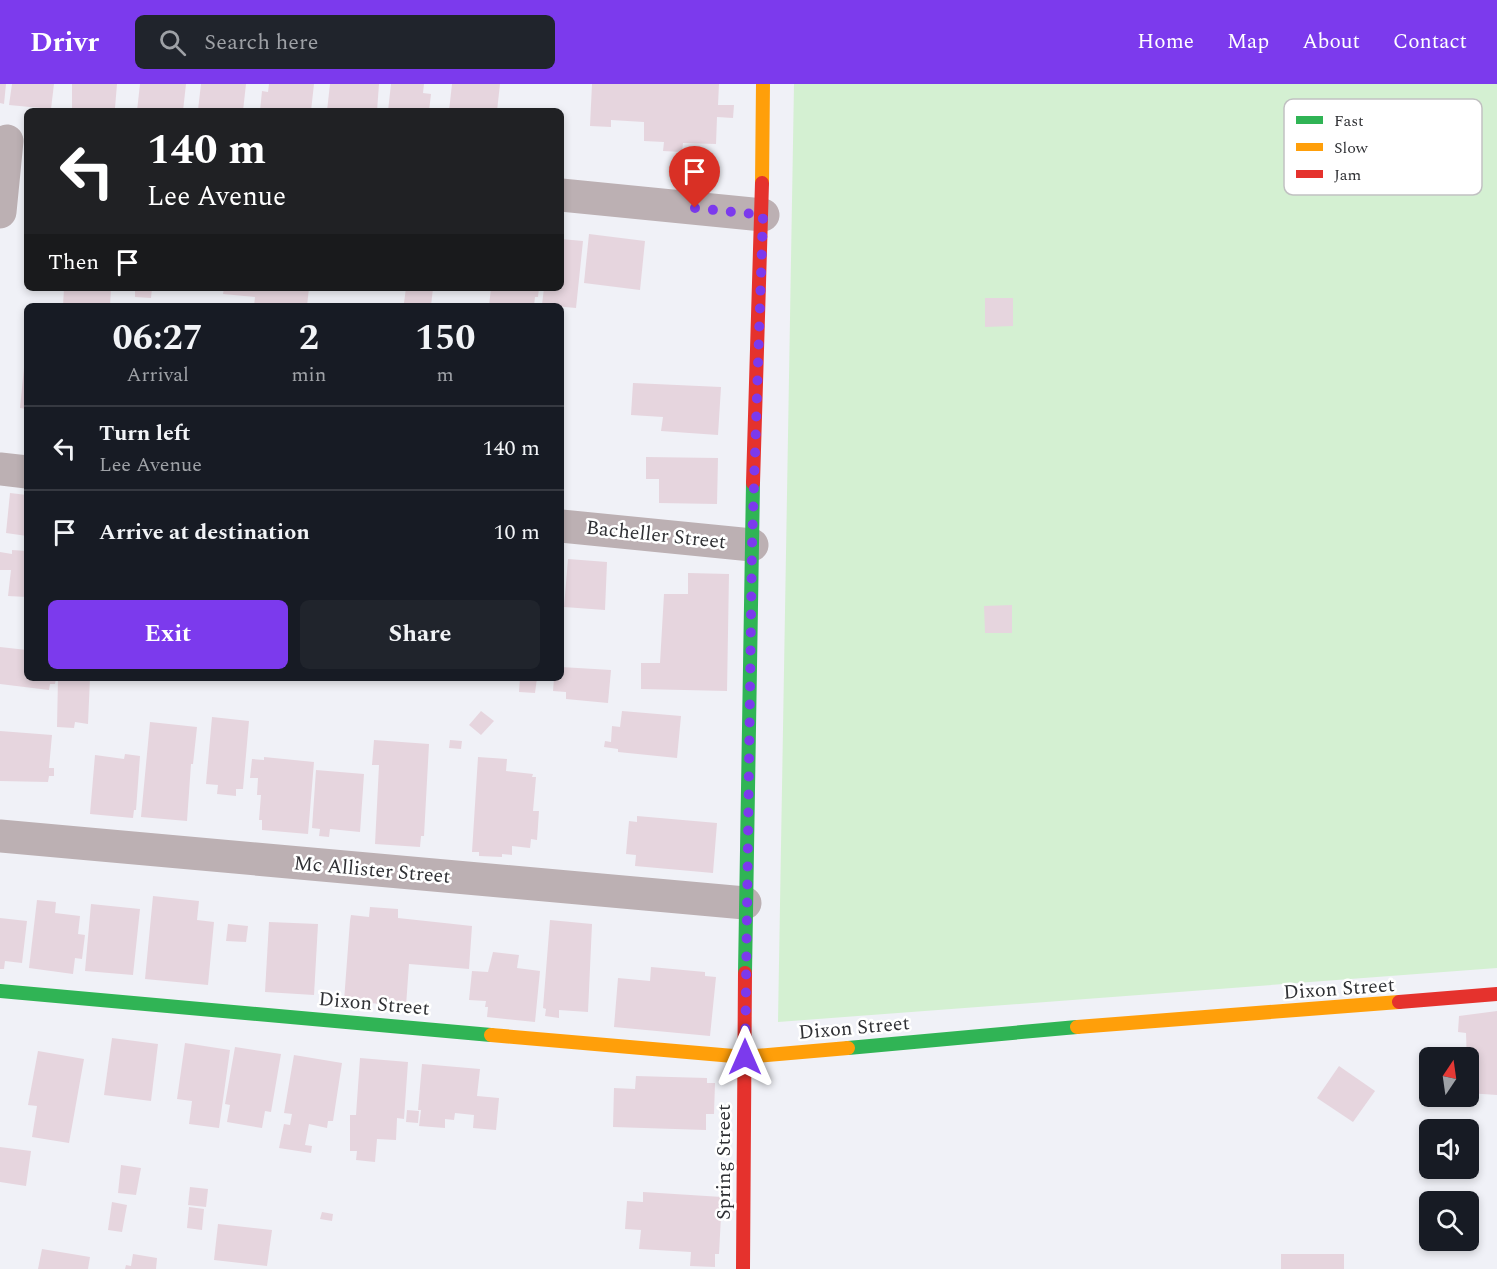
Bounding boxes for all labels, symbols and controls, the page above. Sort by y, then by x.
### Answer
search box [135,15,555,69]
text: Drivr [30,21,99,64]
icon: search [156,26,189,59]
text: Search here [204,26,318,59]
text: Home [1137,26,1194,58]
text: Map [1227,26,1269,58]
text: About [1302,26,1360,58]
text: Contact [1393,26,1467,58]
legend [1284,99,1482,195]
text: Fast [1334,109,1364,133]
text: 140 m [147,119,266,182]
icon: left [48,132,126,210]
text: Slow [1334,136,1369,160]
pin [669,146,720,208]
icon: arrive [678,155,711,188]
text: Jam [1334,163,1362,187]
text: Lee Avenue [147,176,286,218]
text: Then [48,246,99,279]
icon: arrive [111,246,144,279]
text: 06:27 [112,311,203,366]
text: 2 [299,311,319,366]
text: 150 [415,311,475,366]
text: Arrival [127,360,189,390]
text: min [291,360,326,390]
text: m [437,360,454,390]
text: Turn left [99,417,191,450]
icon: left [48,432,81,465]
text: 140 m [483,432,540,465]
text: Lee Avenue [99,450,202,480]
street label: Bacheller Street [584,513,728,557]
icon: arrive [48,516,81,549]
text: Arrive at destination [99,516,310,549]
text: 10 m [494,516,540,549]
button: Exit [48,600,288,669]
button: Share [300,600,540,669]
street label: Mc Allister Street [292,848,452,892]
street label: Dixon Street [1282,970,1396,1008]
street label: Dixon Street [317,984,431,1024]
street label: Dixon Street [797,1008,911,1048]
position arrow [713,1025,777,1089]
north arrow [1419,1047,1479,1107]
map controls [1419,1047,1479,1251]
street label: Spring Street [709,1104,739,1220]
button: sound [1419,1119,1479,1179]
button: search [1419,1191,1479,1251]

